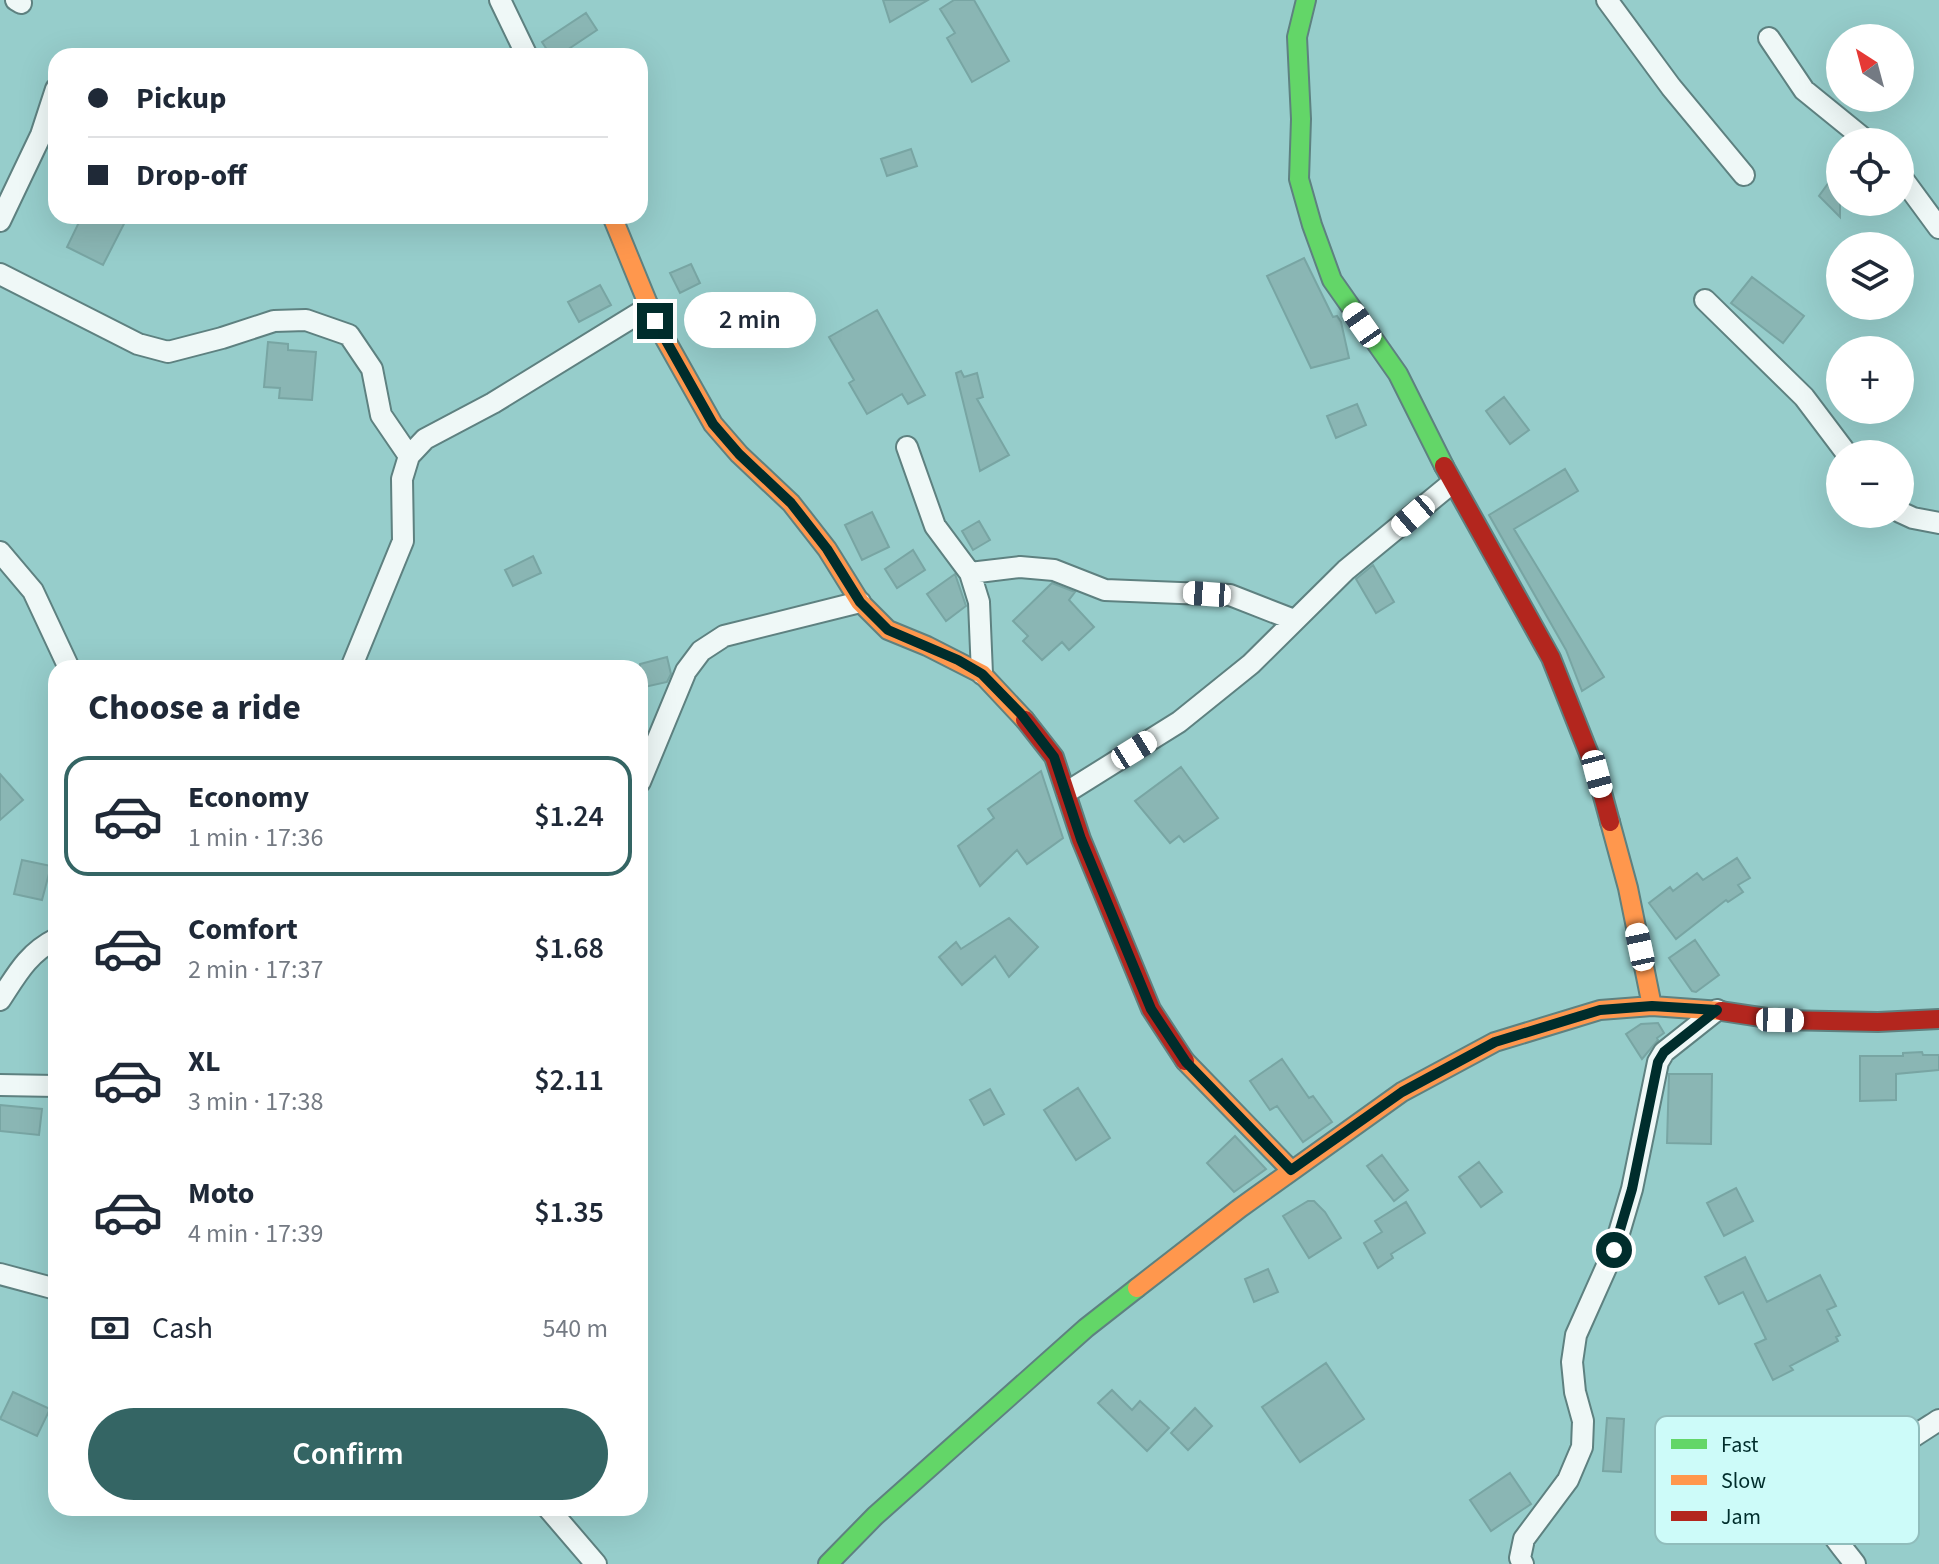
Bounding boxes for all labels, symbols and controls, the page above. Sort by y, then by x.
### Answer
north arrow [1826,24,1914,112]
map controls [1826,24,1914,528]
text: Pickup [136,77,226,120]
button: locate [1826,128,1914,216]
text: Drop-off [136,154,247,197]
button: layers [1826,232,1914,320]
callout: 2 min [683,293,815,349]
car [1338,298,1386,352]
text: 2 min [719,301,781,338]
route end [637,303,673,339]
button: + [1826,336,1914,424]
button: − [1826,440,1914,528]
car [1387,491,1439,541]
car [1182,580,1232,608]
text: Choose a ride [88,682,301,733]
car [1107,727,1161,773]
car [1579,748,1615,800]
text: Economy [188,776,309,819]
icon: car [92,780,164,852]
text: $1.24 [534,795,604,838]
text: 1 min · 17:36 [188,819,323,856]
text: Comfort [188,908,298,951]
icon: car [92,912,164,984]
car [1623,921,1657,973]
text: $1.68 [534,927,604,970]
text: 2 min · 17:37 [188,951,323,988]
car [1756,1008,1804,1032]
text: XL [188,1040,221,1083]
icon: car [92,1044,164,1116]
text: $2.11 [534,1059,604,1102]
text: 3 min · 17:38 [188,1083,323,1120]
text: Moto [188,1172,254,1215]
icon: car [92,1176,164,1248]
text: $1.35 [534,1191,604,1234]
text: 4 min · 17:39 [188,1215,323,1252]
route start [1596,1232,1632,1268]
icon: cash [88,1306,132,1350]
text: Cash [152,1307,213,1350]
text: 540 m [542,1310,608,1347]
button: Confirm [88,1408,608,1500]
legend [1655,1416,1919,1544]
text: Fast [1721,1429,1759,1461]
text: Slow [1721,1465,1766,1497]
text: Jam [1721,1501,1761,1533]

